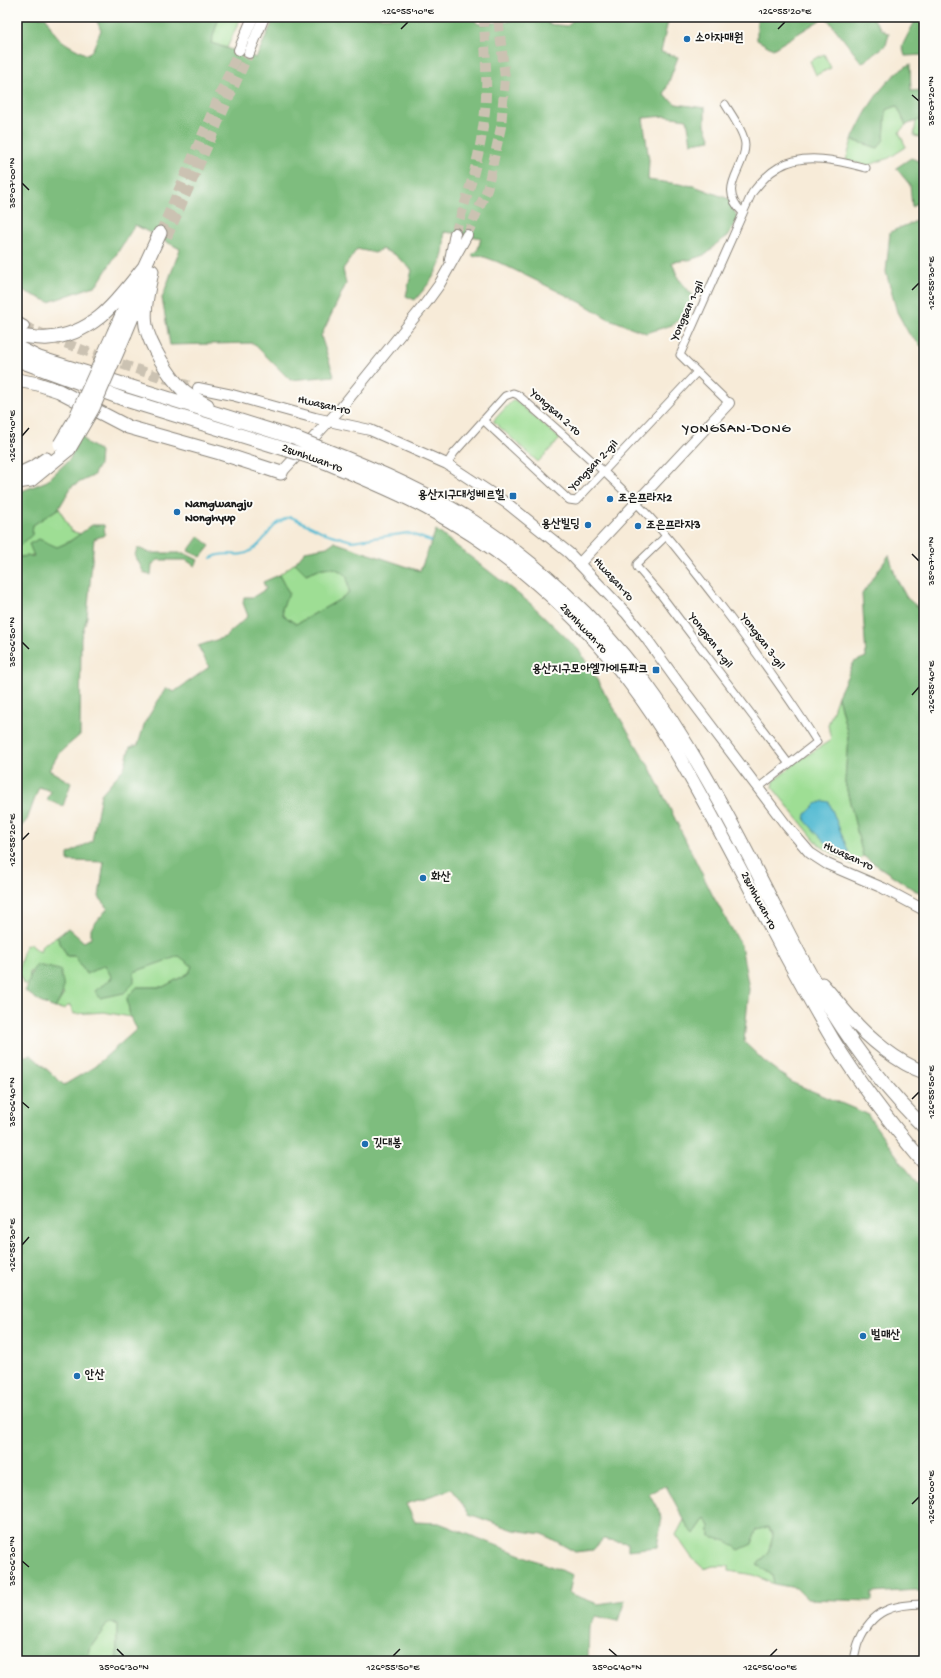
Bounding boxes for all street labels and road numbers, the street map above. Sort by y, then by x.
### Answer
street label: Yongsan 1-gil [668,278,708,344]
street label: Yongsan 2-ro [526,386,583,440]
street label: Hwasan-ro [296,393,352,419]
street label: Yongsan 2-gil [565,437,622,495]
street label: 2sunhwan-ro [280,441,344,477]
street label: Hwasan-ro [590,555,636,605]
street label: 2sunhwan-ro [556,601,610,657]
street label: Yongsan 4-gil [684,610,736,672]
street label: Yongsan 3-gil [736,611,788,673]
street label: Hwasan-ro [821,839,875,875]
street label: 2sunhwan-ro [737,869,779,933]

